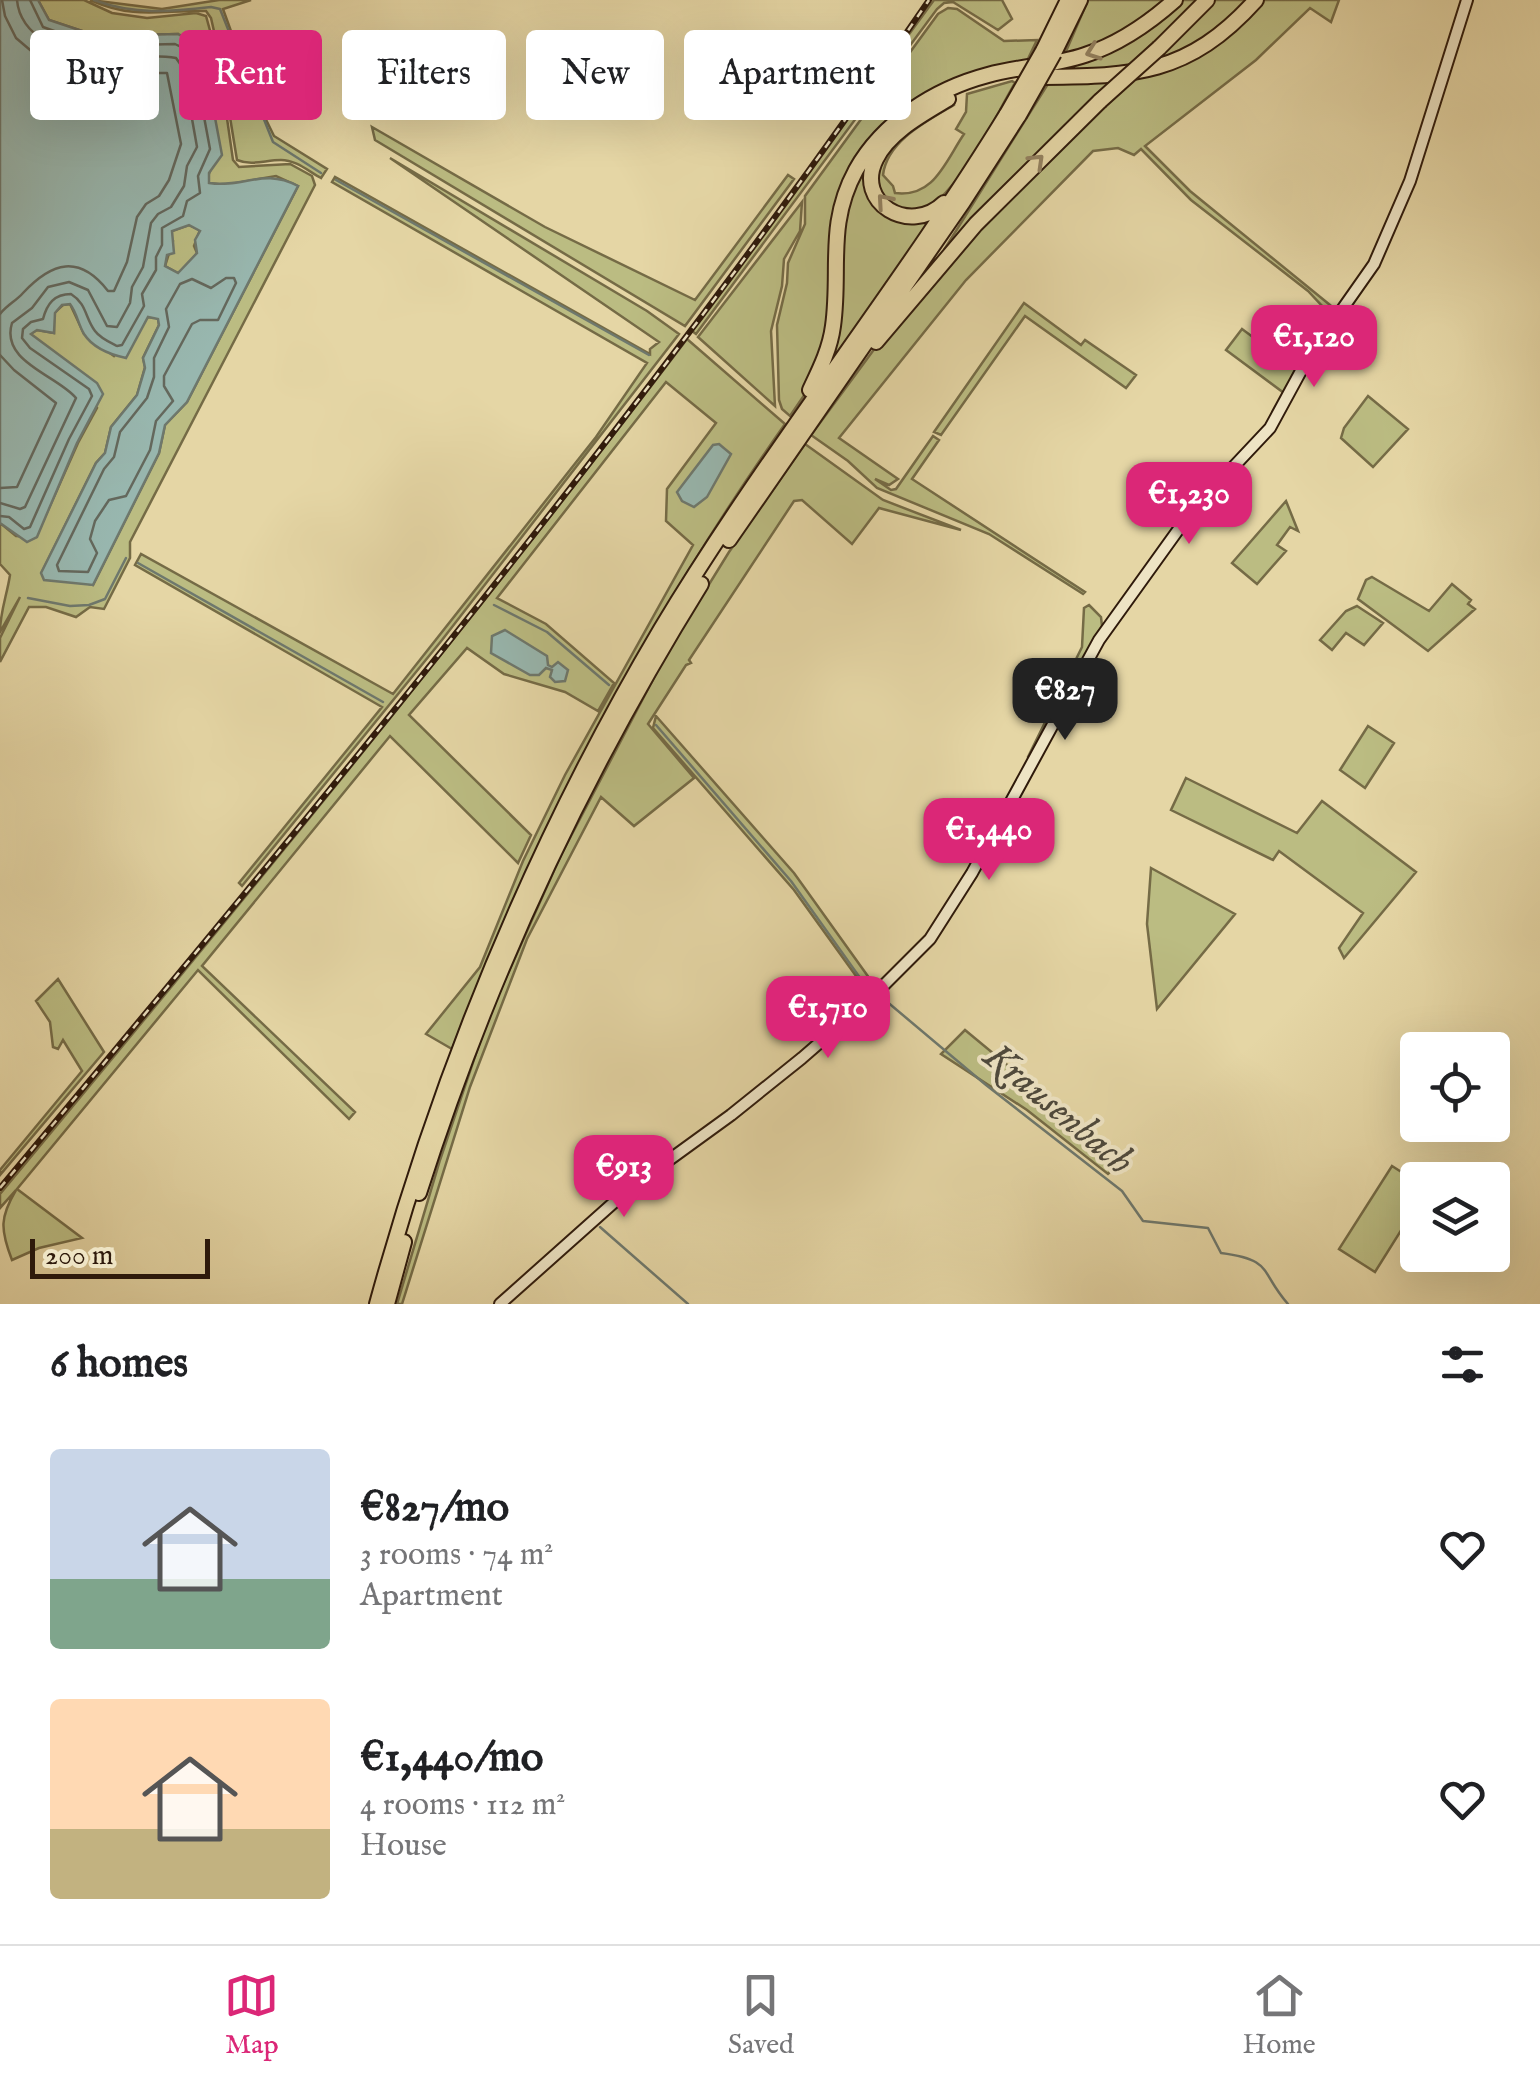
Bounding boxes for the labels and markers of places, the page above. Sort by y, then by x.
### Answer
pin: €1,120 [1233,305,1395,390]
pin: €1,230 [1108,462,1270,547]
pin: €827 [1006,658,1124,743]
pin: €1,440 [908,798,1070,883]
pin: €1,710 [747,976,909,1061]
pin: €913 [565,1135,683,1220]

